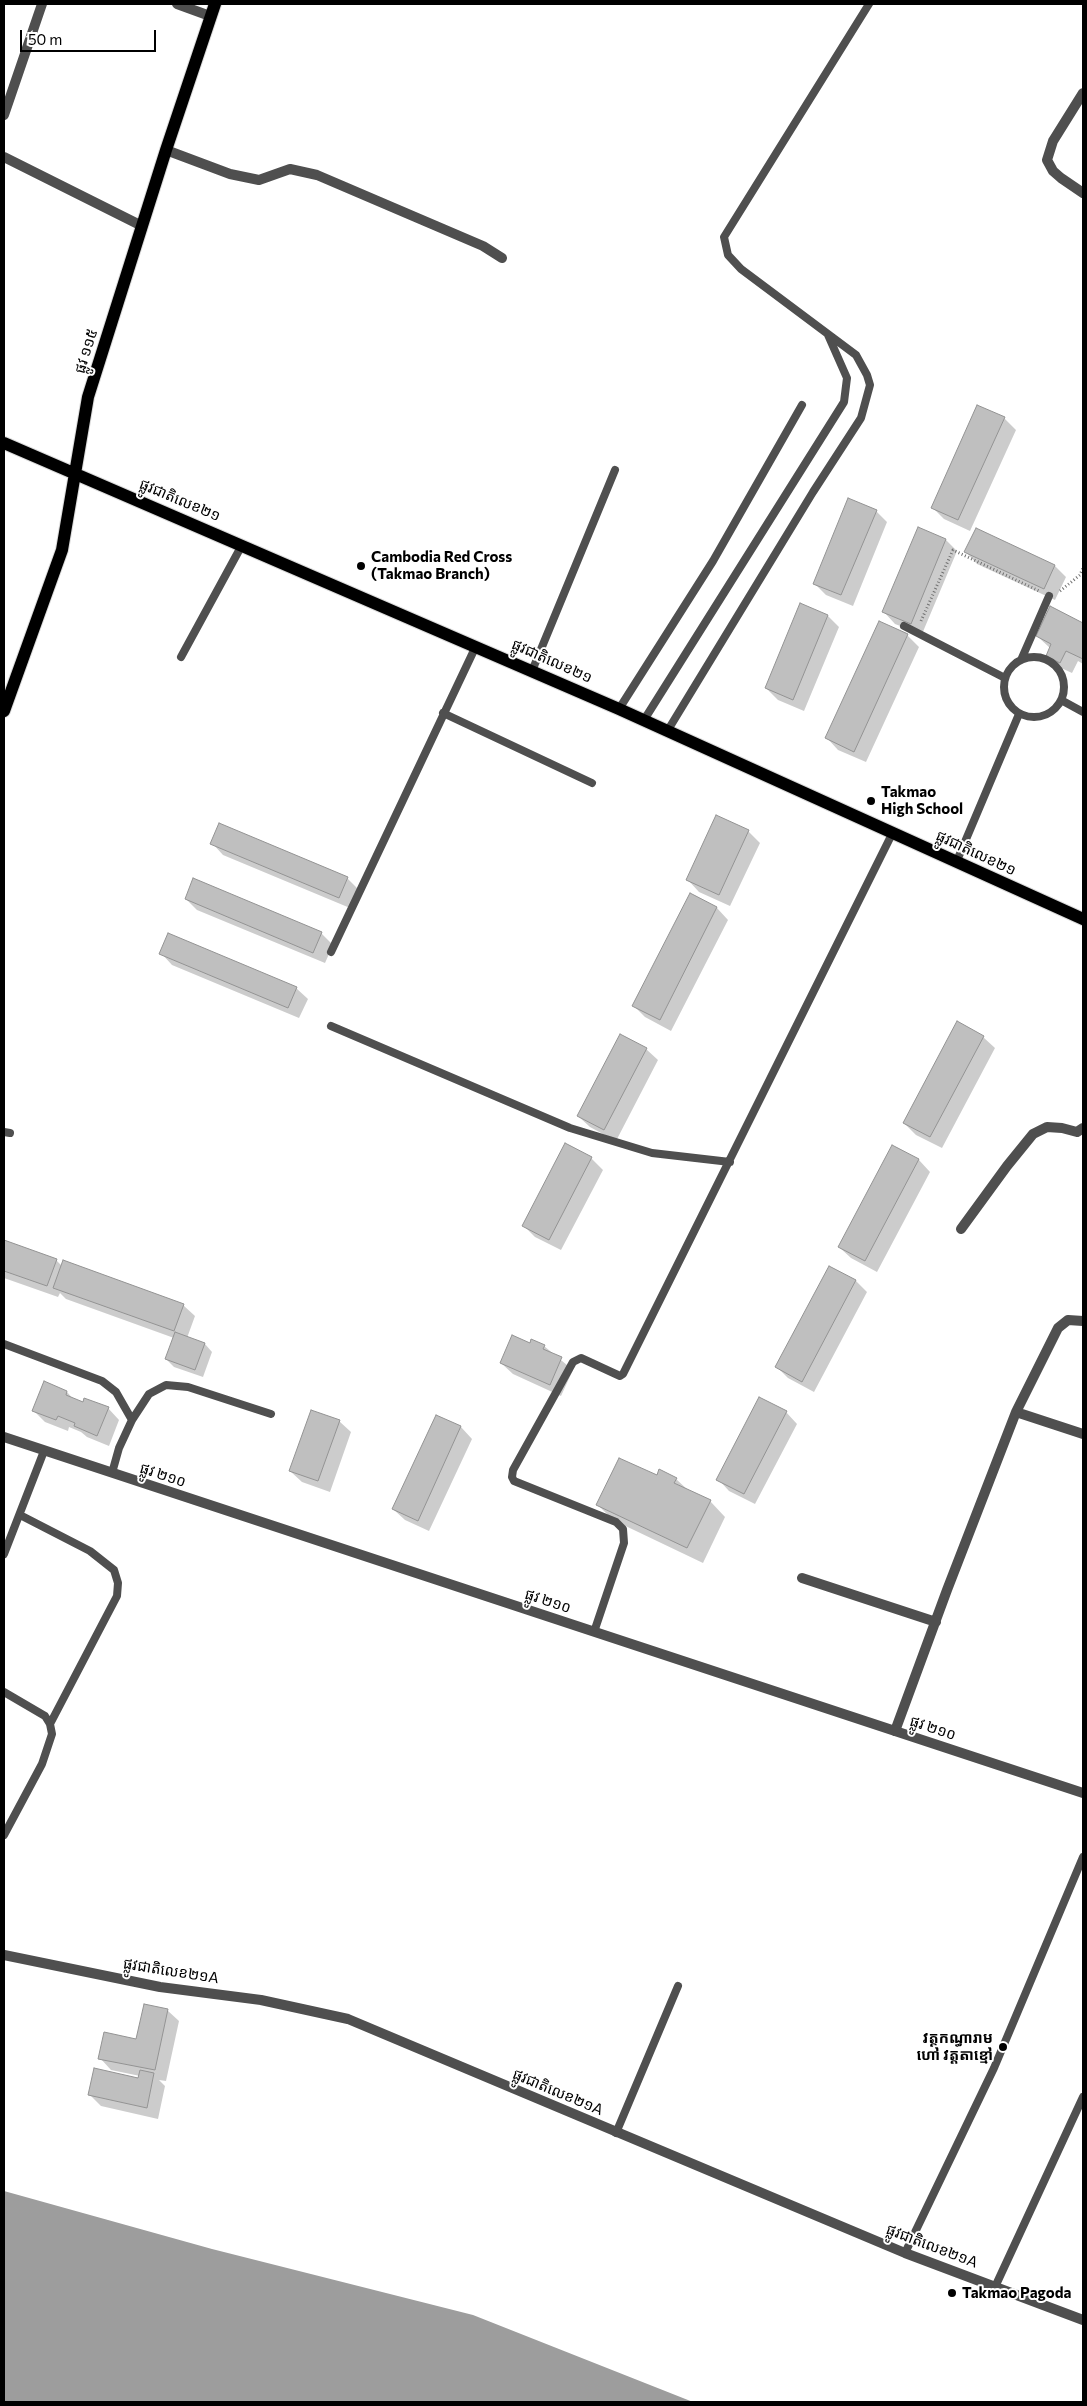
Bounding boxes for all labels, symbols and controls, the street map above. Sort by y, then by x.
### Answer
scale bar [22,20,159,52]
text: 50 m [28,30,62,48]
street label: ផ្លូវ ១១៥ [71,326,101,376]
street label: ផ្លូវជាតិលេខ២១ [137,475,223,525]
place label: Cambodia Red Cross (Takmao Branch) [371,548,512,583]
marker: Cambodia Red Cross (Takmao Branch) [355,560,367,572]
street label: ផ្លូវជាតិលេខ២១ [509,635,595,687]
place label: Takmao High School [881,783,963,818]
marker: Takmao High School [865,795,877,807]
street label: ផ្លូវជាតិលេខ២១ [933,827,1019,879]
street label: ផ្លូវ ២១០ [138,1459,188,1491]
street label: ផ្លូវ ២១០ [523,1585,573,1617]
street label: ផ្លូវ ២១០ [908,1712,958,1744]
street label: ផ្លូវជាតិលេខ២១A [122,1955,220,1987]
place label: វត្តកណ្ធារាម ហៅ វត្តតាខ្មៅ [916,2029,993,2064]
marker: វត្តកណ្ធារាម ហៅ វត្តតាខ្មៅ [997,2041,1009,2053]
street label: ផ្លូវជាតិលេខ២១A [510,2065,606,2119]
street label: ផ្លូវជាតិលេខ២១A [884,2220,980,2272]
place label: Takmao Pagoda [962,2284,1071,2302]
marker: Takmao Pagoda [946,2287,958,2299]

